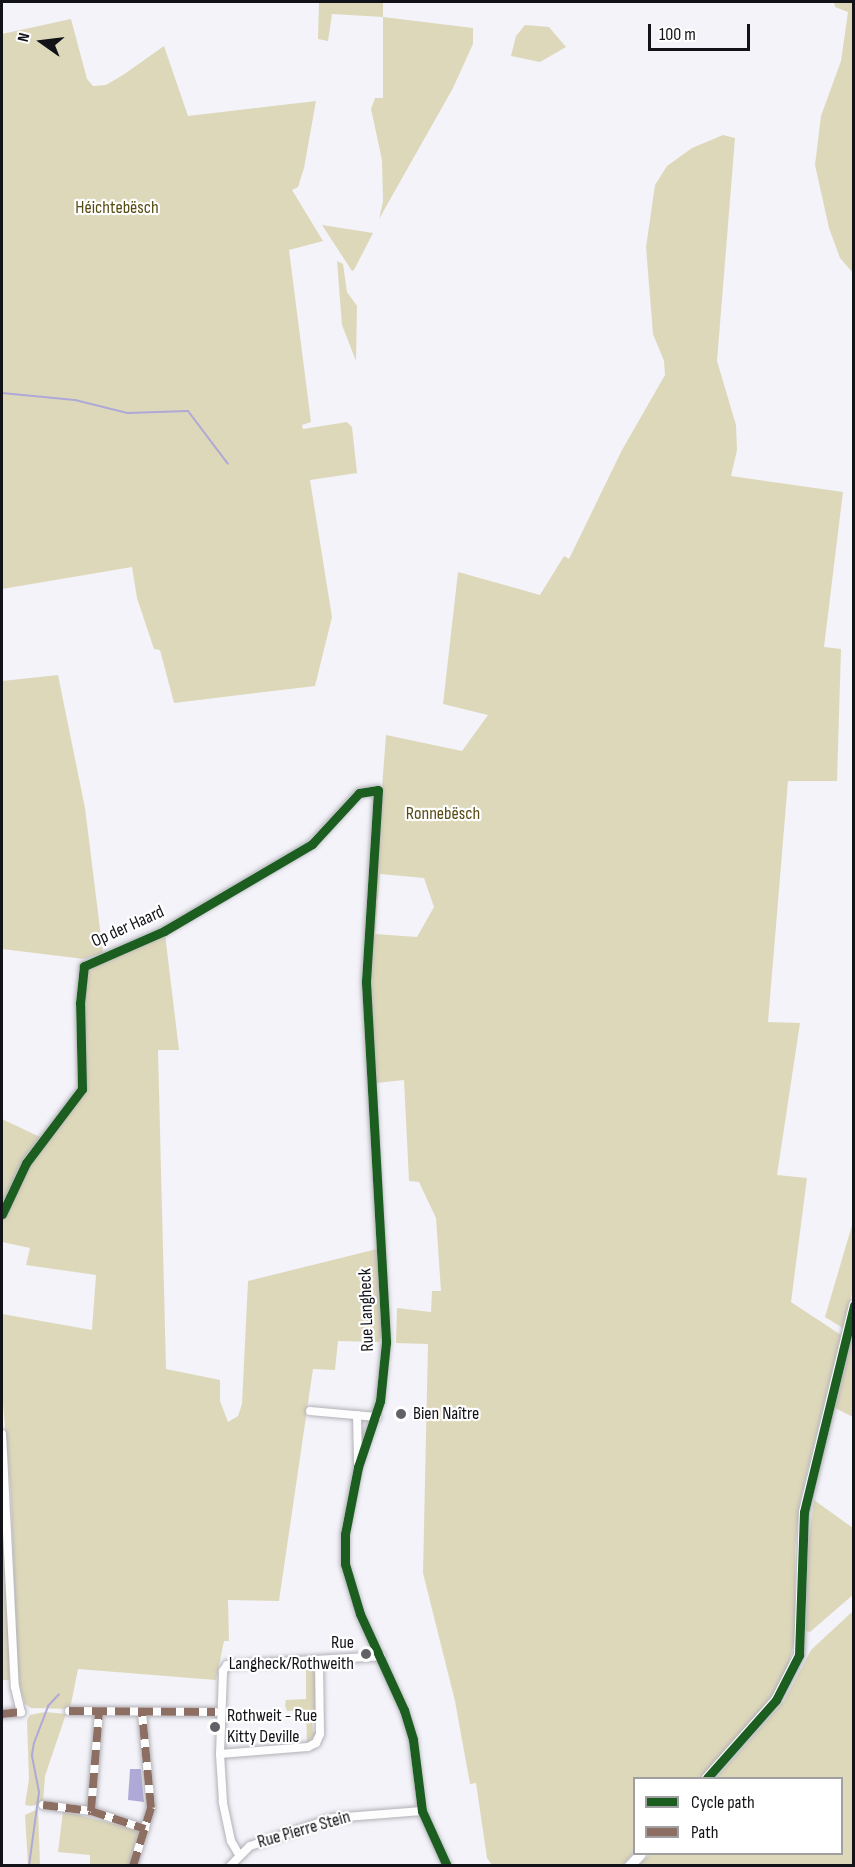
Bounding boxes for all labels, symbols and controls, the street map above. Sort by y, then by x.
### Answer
north arrow [12,12,72,72]
scale bar [651,12,753,50]
text: 100 m [659,24,696,45]
text: N [14,31,34,44]
park label: Héichtebësch [75,197,159,219]
park label: Ronnebësch [406,803,480,825]
street label: Op der Haard [88,901,168,953]
street label: Rue Langheck [355,1268,379,1352]
place label: Bien Naître [413,1403,479,1425]
marker: Bien Naître [394,1407,408,1421]
place label: Rue Langheck/Rothweith [229,1633,354,1676]
marker: Rue Langheck/Rothweith [359,1647,373,1661]
place label: Rothweit - Rue Kitty Deville [227,1706,317,1748]
marker: Rothweit - Rue Kitty Deville [208,1720,222,1734]
legend [633,1777,843,1855]
text: Cycle path [691,1792,755,1813]
street label: Rue Pierre Stein [255,1806,353,1854]
text: Path [691,1822,719,1843]

